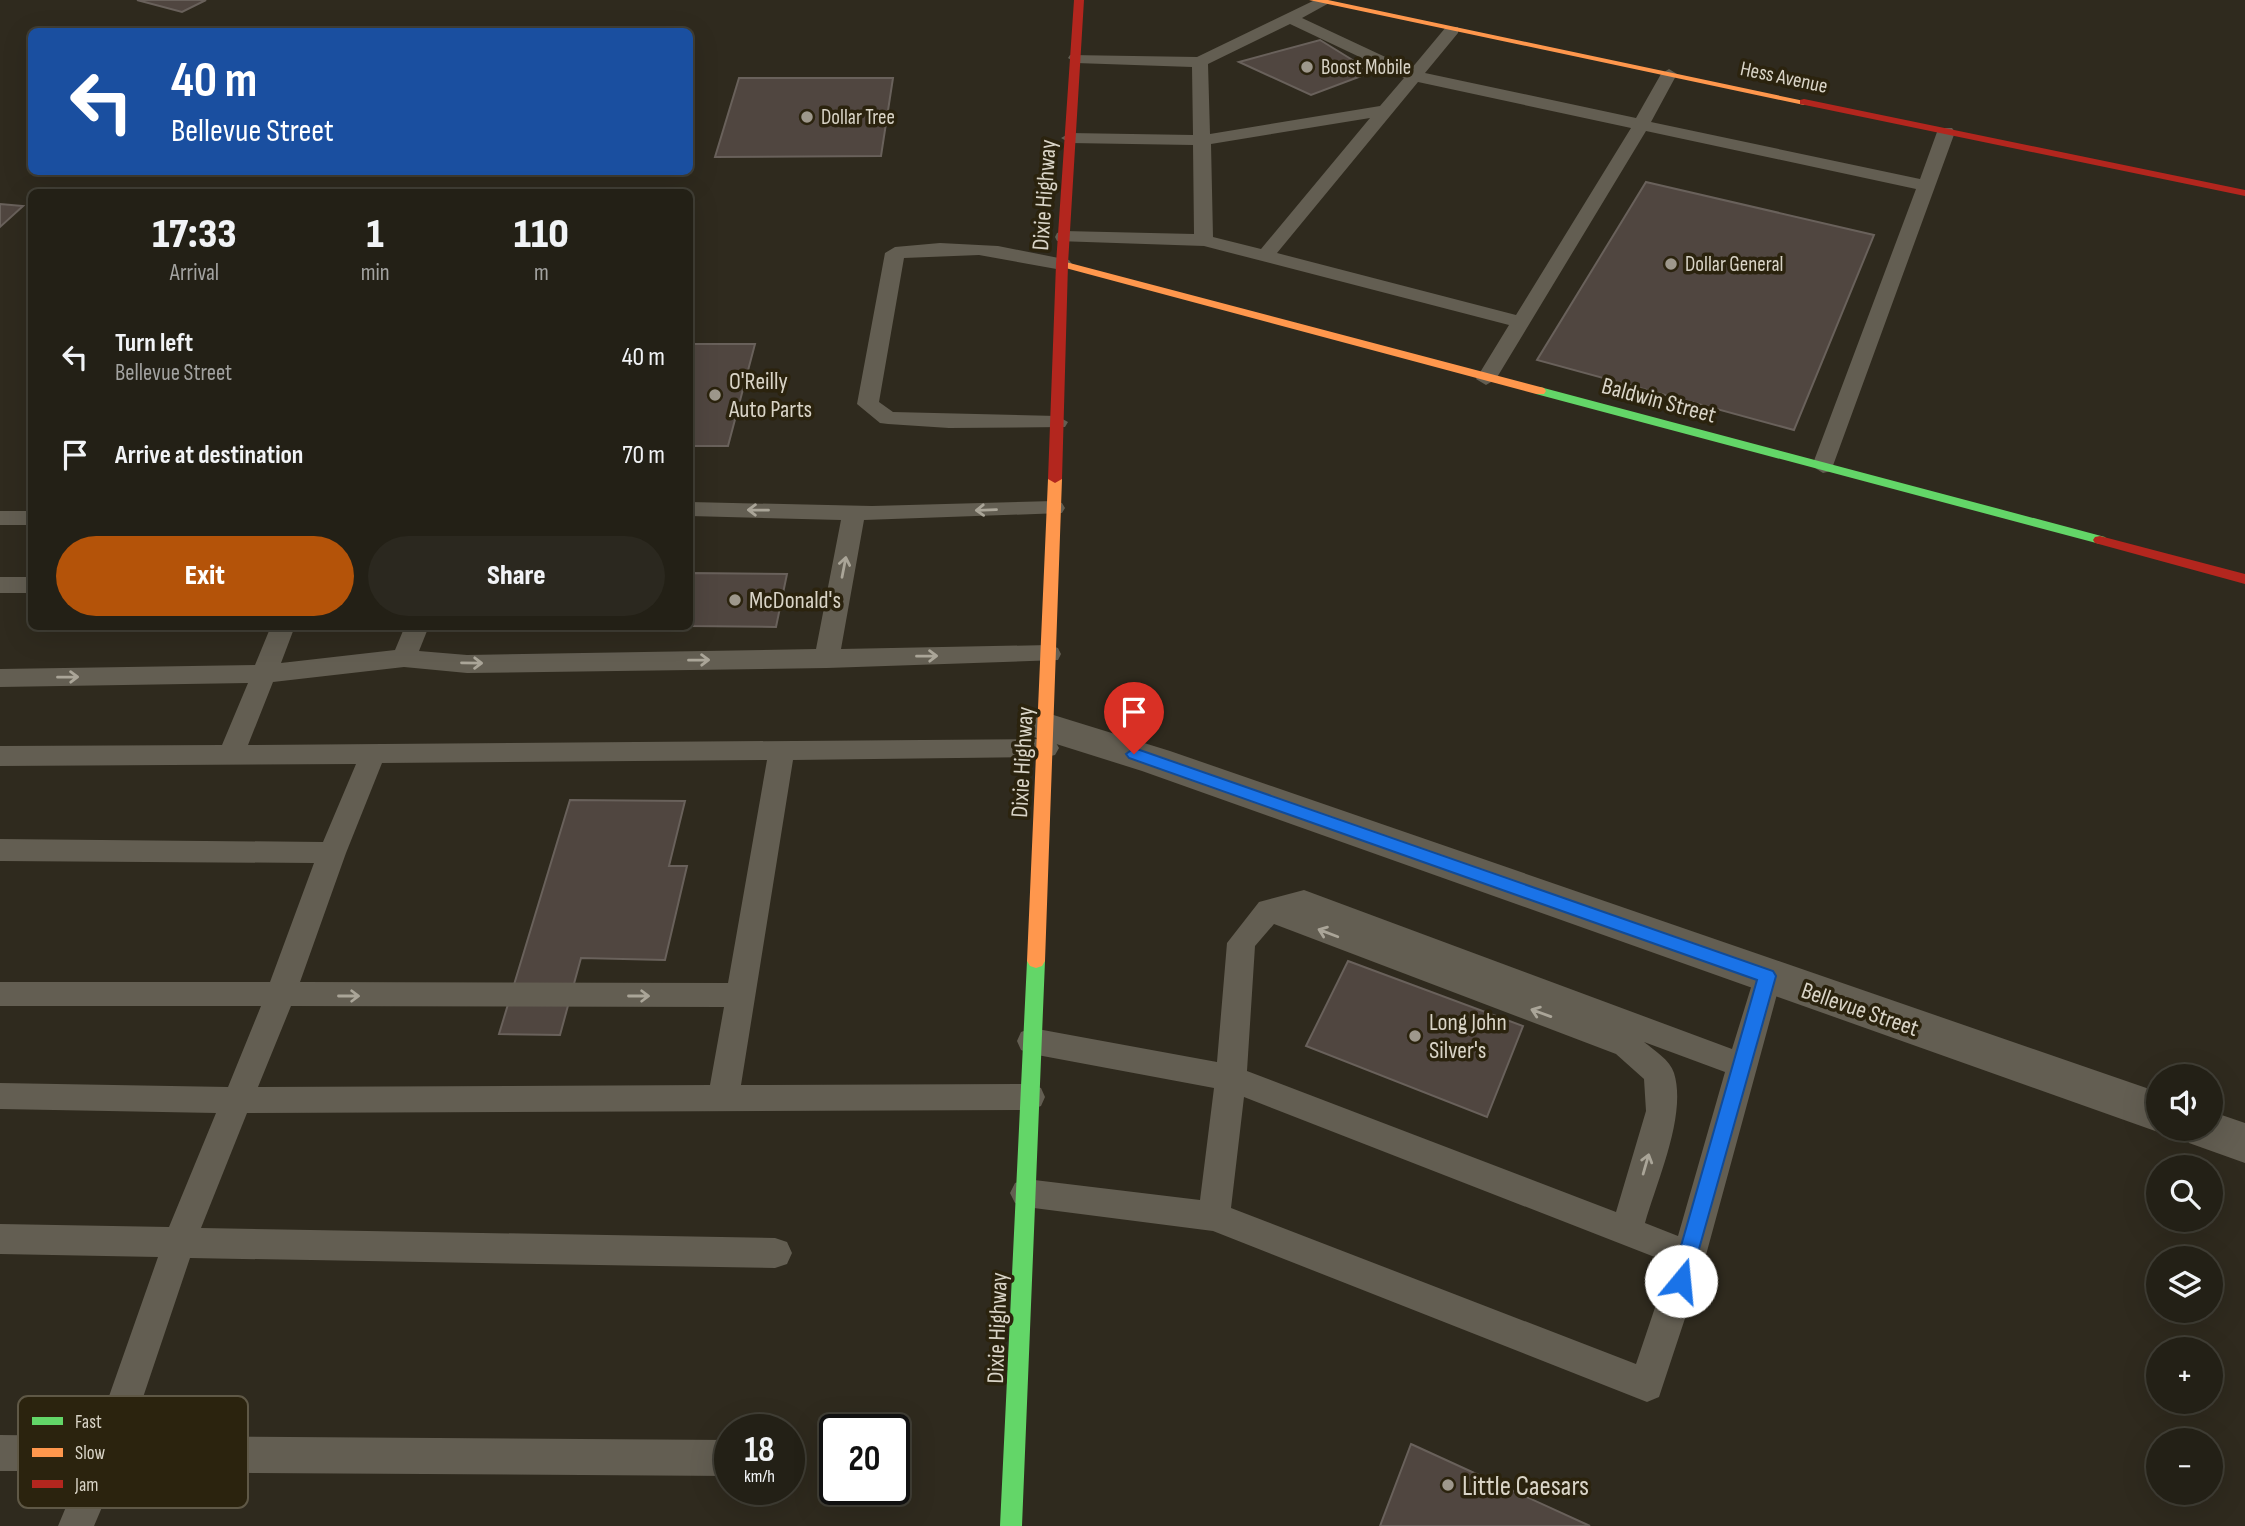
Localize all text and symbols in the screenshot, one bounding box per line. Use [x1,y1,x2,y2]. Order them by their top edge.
text: 40 m [171,52,257,111]
place label: Boost Mobile [1321,55,1411,80]
icon: left [56,56,147,147]
street label: Hess Avenue [1738,56,1830,99]
marker: Boost Mobile [1299,59,1315,75]
place label: Dollar Tree [821,105,895,130]
marker: Dollar Tree [799,109,815,125]
text: Bellevue Street [171,112,334,151]
street label: Dixie Highway [1026,139,1063,252]
text: 17:33 [152,209,237,260]
text: 1 [367,209,384,260]
text: 110 [514,209,569,260]
place label: Dollar General [1685,252,1783,277]
marker: Dollar General [1663,256,1679,272]
text: Arrival [170,259,219,287]
text: min [361,259,390,287]
text: m [534,259,549,287]
text: Turn left [115,328,193,359]
icon: left [56,338,94,376]
text: 40 m [622,342,665,373]
text: Bellevue Street [115,359,232,387]
place label: O'Reilly Auto Parts [728,367,812,424]
street label: Baldwin Street [1599,371,1719,430]
marker: O'Reilly Auto Parts [707,387,723,403]
icon: arrive [56,436,94,474]
text: Arrive at destination [115,440,303,471]
text: 70 m [622,440,665,471]
one-way arrow [974,503,997,516]
one-way arrow [747,504,770,517]
button: Exit [56,536,354,616]
button: Share [368,536,665,616]
one-way arrow [837,556,851,579]
place label: McDonald's [749,586,841,615]
marker: McDonald's [727,592,743,608]
one-way arrow [915,650,938,663]
one-way arrow [687,653,710,667]
one-way arrow [460,656,483,670]
one-way arrow [56,670,79,684]
pin [1104,682,1164,754]
icon: arrive [1115,693,1153,731]
street label: Dixie Highway [1005,706,1040,818]
one-way arrow [1317,926,1339,939]
street label: Bellevue Street [1797,976,1922,1043]
one-way arrow [337,989,360,1003]
one-way arrow [627,989,650,1003]
one-way arrow [1531,1006,1553,1018]
place label: Long John Silver's [1429,1008,1507,1065]
marker: Long John Silver's [1407,1028,1423,1044]
map controls [2146,1064,2223,1505]
button: sound [2146,1064,2223,1141]
one-way arrow [1641,1154,1654,1176]
button: search [2146,1155,2223,1232]
position arrow [1644,1244,1718,1318]
button: layers [2146,1246,2223,1323]
street label: Dixie Highway [981,1272,1014,1384]
button: + [2146,1337,2223,1414]
legend [18,1396,248,1508]
text: Fast [75,1411,102,1434]
speed limit sign: 20 [819,1414,910,1505]
button: − [2146,1428,2223,1505]
text: 18 [744,1429,775,1472]
text: Slow [75,1442,105,1465]
text: km/h [744,1466,775,1487]
place label: Little Caesars [1462,1470,1589,1503]
text: Jam [74,1474,98,1497]
marker: Little Caesars [1440,1477,1456,1493]

